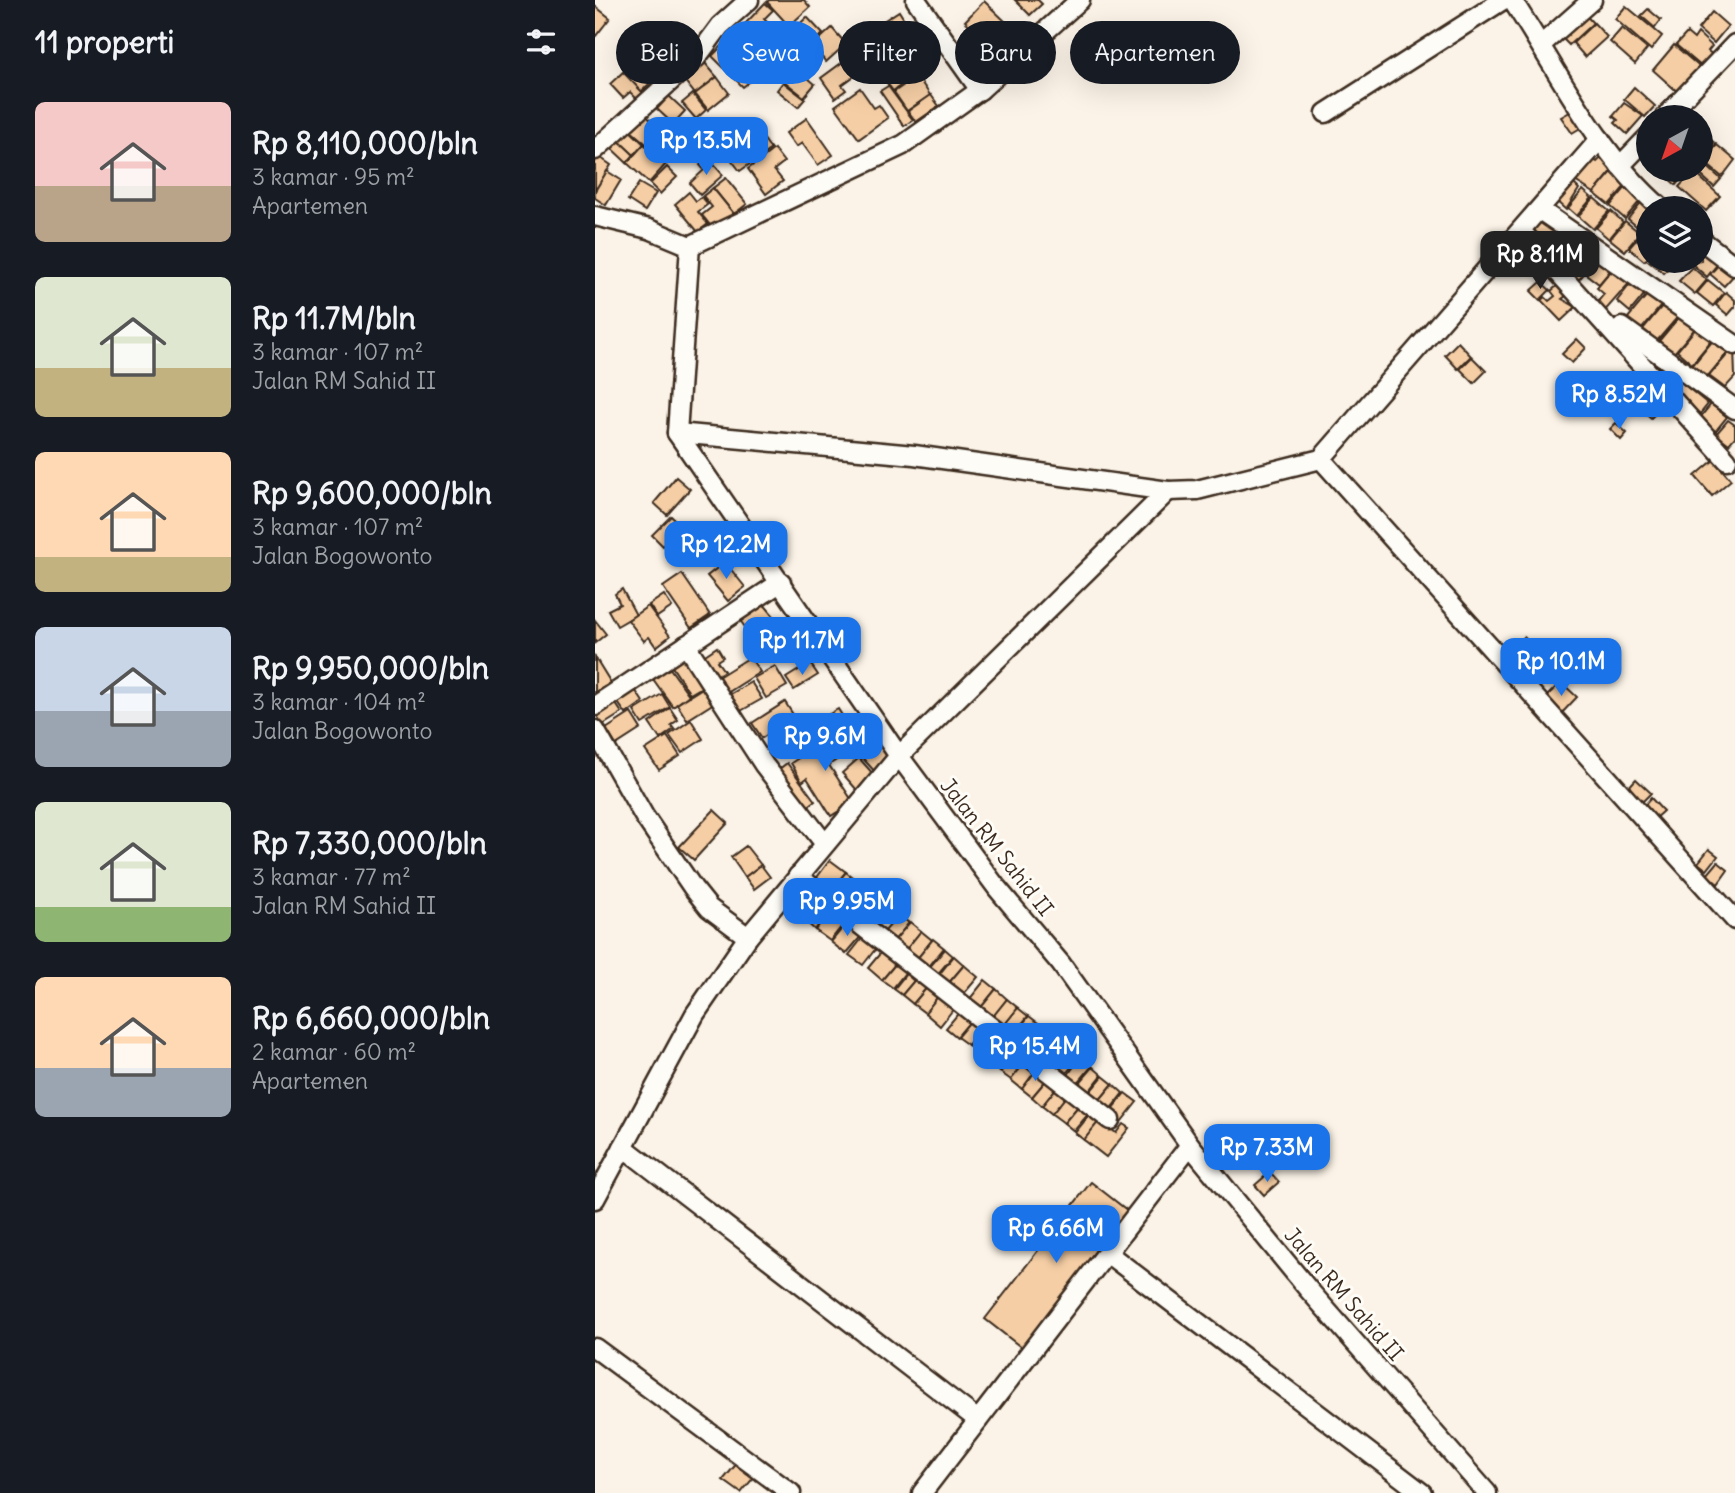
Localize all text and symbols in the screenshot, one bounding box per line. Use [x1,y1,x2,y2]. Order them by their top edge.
chip: Beli [616,21,703,84]
chip: Sewa [717,21,824,84]
chip: Filter [838,21,941,84]
chip: Baru [955,21,1056,84]
chip: Apartemen [1070,21,1240,84]
text: 11 properti [35,23,174,61]
icon: filters [522,23,560,61]
north arrow [1636,105,1713,182]
map controls [1636,105,1713,273]
pin: Rp 13.5M [634,118,778,177]
text: Rp 8,110,000/bln [252,124,478,162]
text: Rp 13.5M [660,125,752,154]
icon: home [91,130,175,214]
text: 3 kamar · 95 m² [252,162,415,191]
text: Apartemen [252,191,368,220]
button: layers [1636,196,1713,273]
pin: Rp 8.11M [1468,232,1612,291]
text: Rp 8.11M [1496,239,1584,268]
text: Rp 11.7M/bln [252,299,416,337]
icon: home [91,305,175,389]
text: 3 kamar · 107 m² [252,337,423,366]
text: Jalan RM Sahid II [252,366,436,395]
pin: Rp 8.52M [1547,372,1691,431]
text: Rp 8.52M [1571,379,1667,408]
text: Rp 9,600,000/bln [252,474,492,512]
icon: home [91,480,175,564]
text: 3 kamar · 107 m² [252,512,423,541]
pin: Rp 12.2M [654,522,798,581]
text: Rp 12.2M [681,529,772,558]
text: Jalan Bogowonto [252,541,432,570]
pin: Rp 11.7M [730,618,874,677]
text: Rp 11.7M [759,625,845,654]
pin: Rp 10.1M [1489,638,1633,698]
text: Rp 10.1M [1516,646,1606,675]
text: Rp 9,950,000/bln [252,649,489,687]
icon: home [91,655,175,739]
text: 3 kamar · 104 m² [252,687,426,716]
pin: Rp 9.6M [760,714,890,773]
text: Jalan Bogowonto [252,716,432,745]
text: Rp 9.6M [784,721,866,750]
street label: Jalan RM Sahid II [935,772,1059,922]
text: Rp 7,330,000/bln [252,824,487,862]
icon: home [91,830,175,914]
text: 3 kamar · 77 m² [252,862,411,891]
pin: Rp 9.95M [775,878,919,938]
text: Rp 9.95M [799,886,895,915]
text: Jalan RM Sahid II [252,891,436,920]
text: Rp 6,660,000/bln [252,999,490,1037]
icon: home [91,1005,175,1089]
pin: Rp 15.4M [963,1024,1107,1083]
text: Rp 15.4M [989,1031,1081,1060]
text: 2 kamar · 60 m² [252,1037,416,1066]
text: Apartemen [252,1066,368,1095]
pin: Rp 7.33M [1195,1124,1339,1184]
text: Rp 7.33M [1220,1132,1314,1161]
pin: Rp 6.66M [984,1206,1128,1265]
text: Rp 6.66M [1008,1213,1104,1242]
street label: Jalan RM Sahid II [1279,1222,1409,1366]

